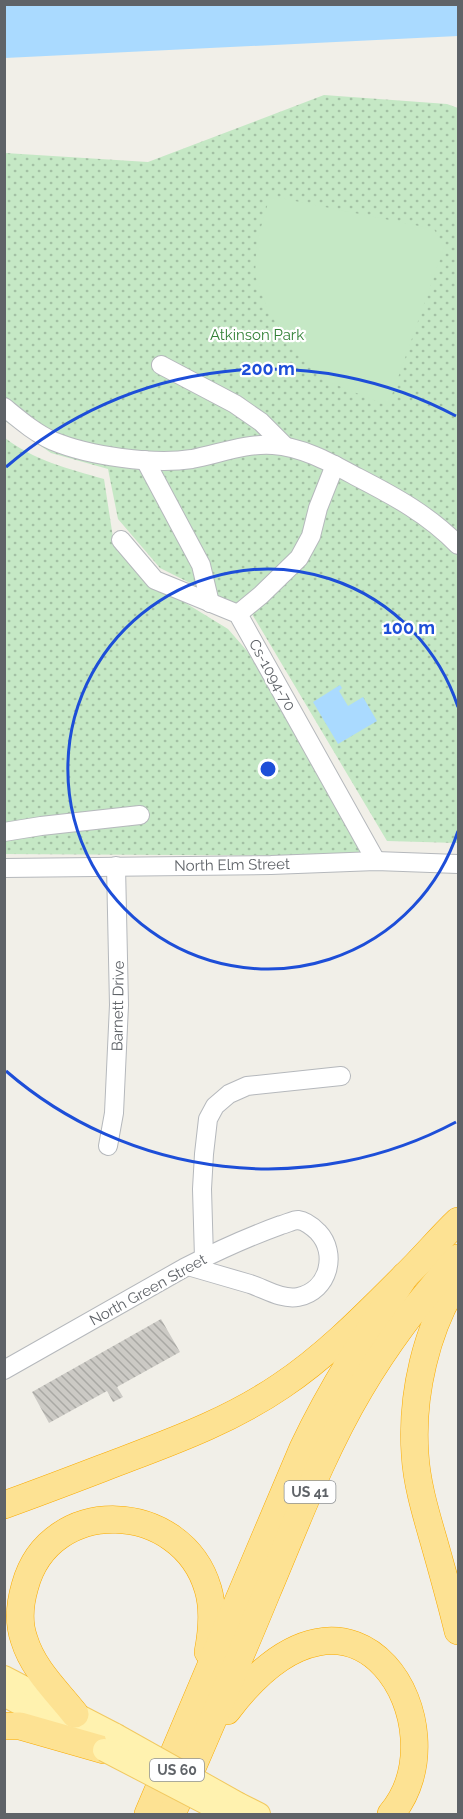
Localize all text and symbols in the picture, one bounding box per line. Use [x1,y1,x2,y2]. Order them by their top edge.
park label: Atkinson Park [210,326,304,344]
text: 200 m [241,358,295,379]
text: 100 m [383,617,435,638]
street label: Cs-1094-70 [245,636,299,714]
centre of rings [258,759,278,779]
street label: North Elm Street [174,855,290,875]
street label: Barnett Drive [108,960,128,1051]
street label: North Green Street [86,1250,210,1330]
road number: US 41 [284,1481,336,1503]
road number: US 60 [150,1759,204,1781]

